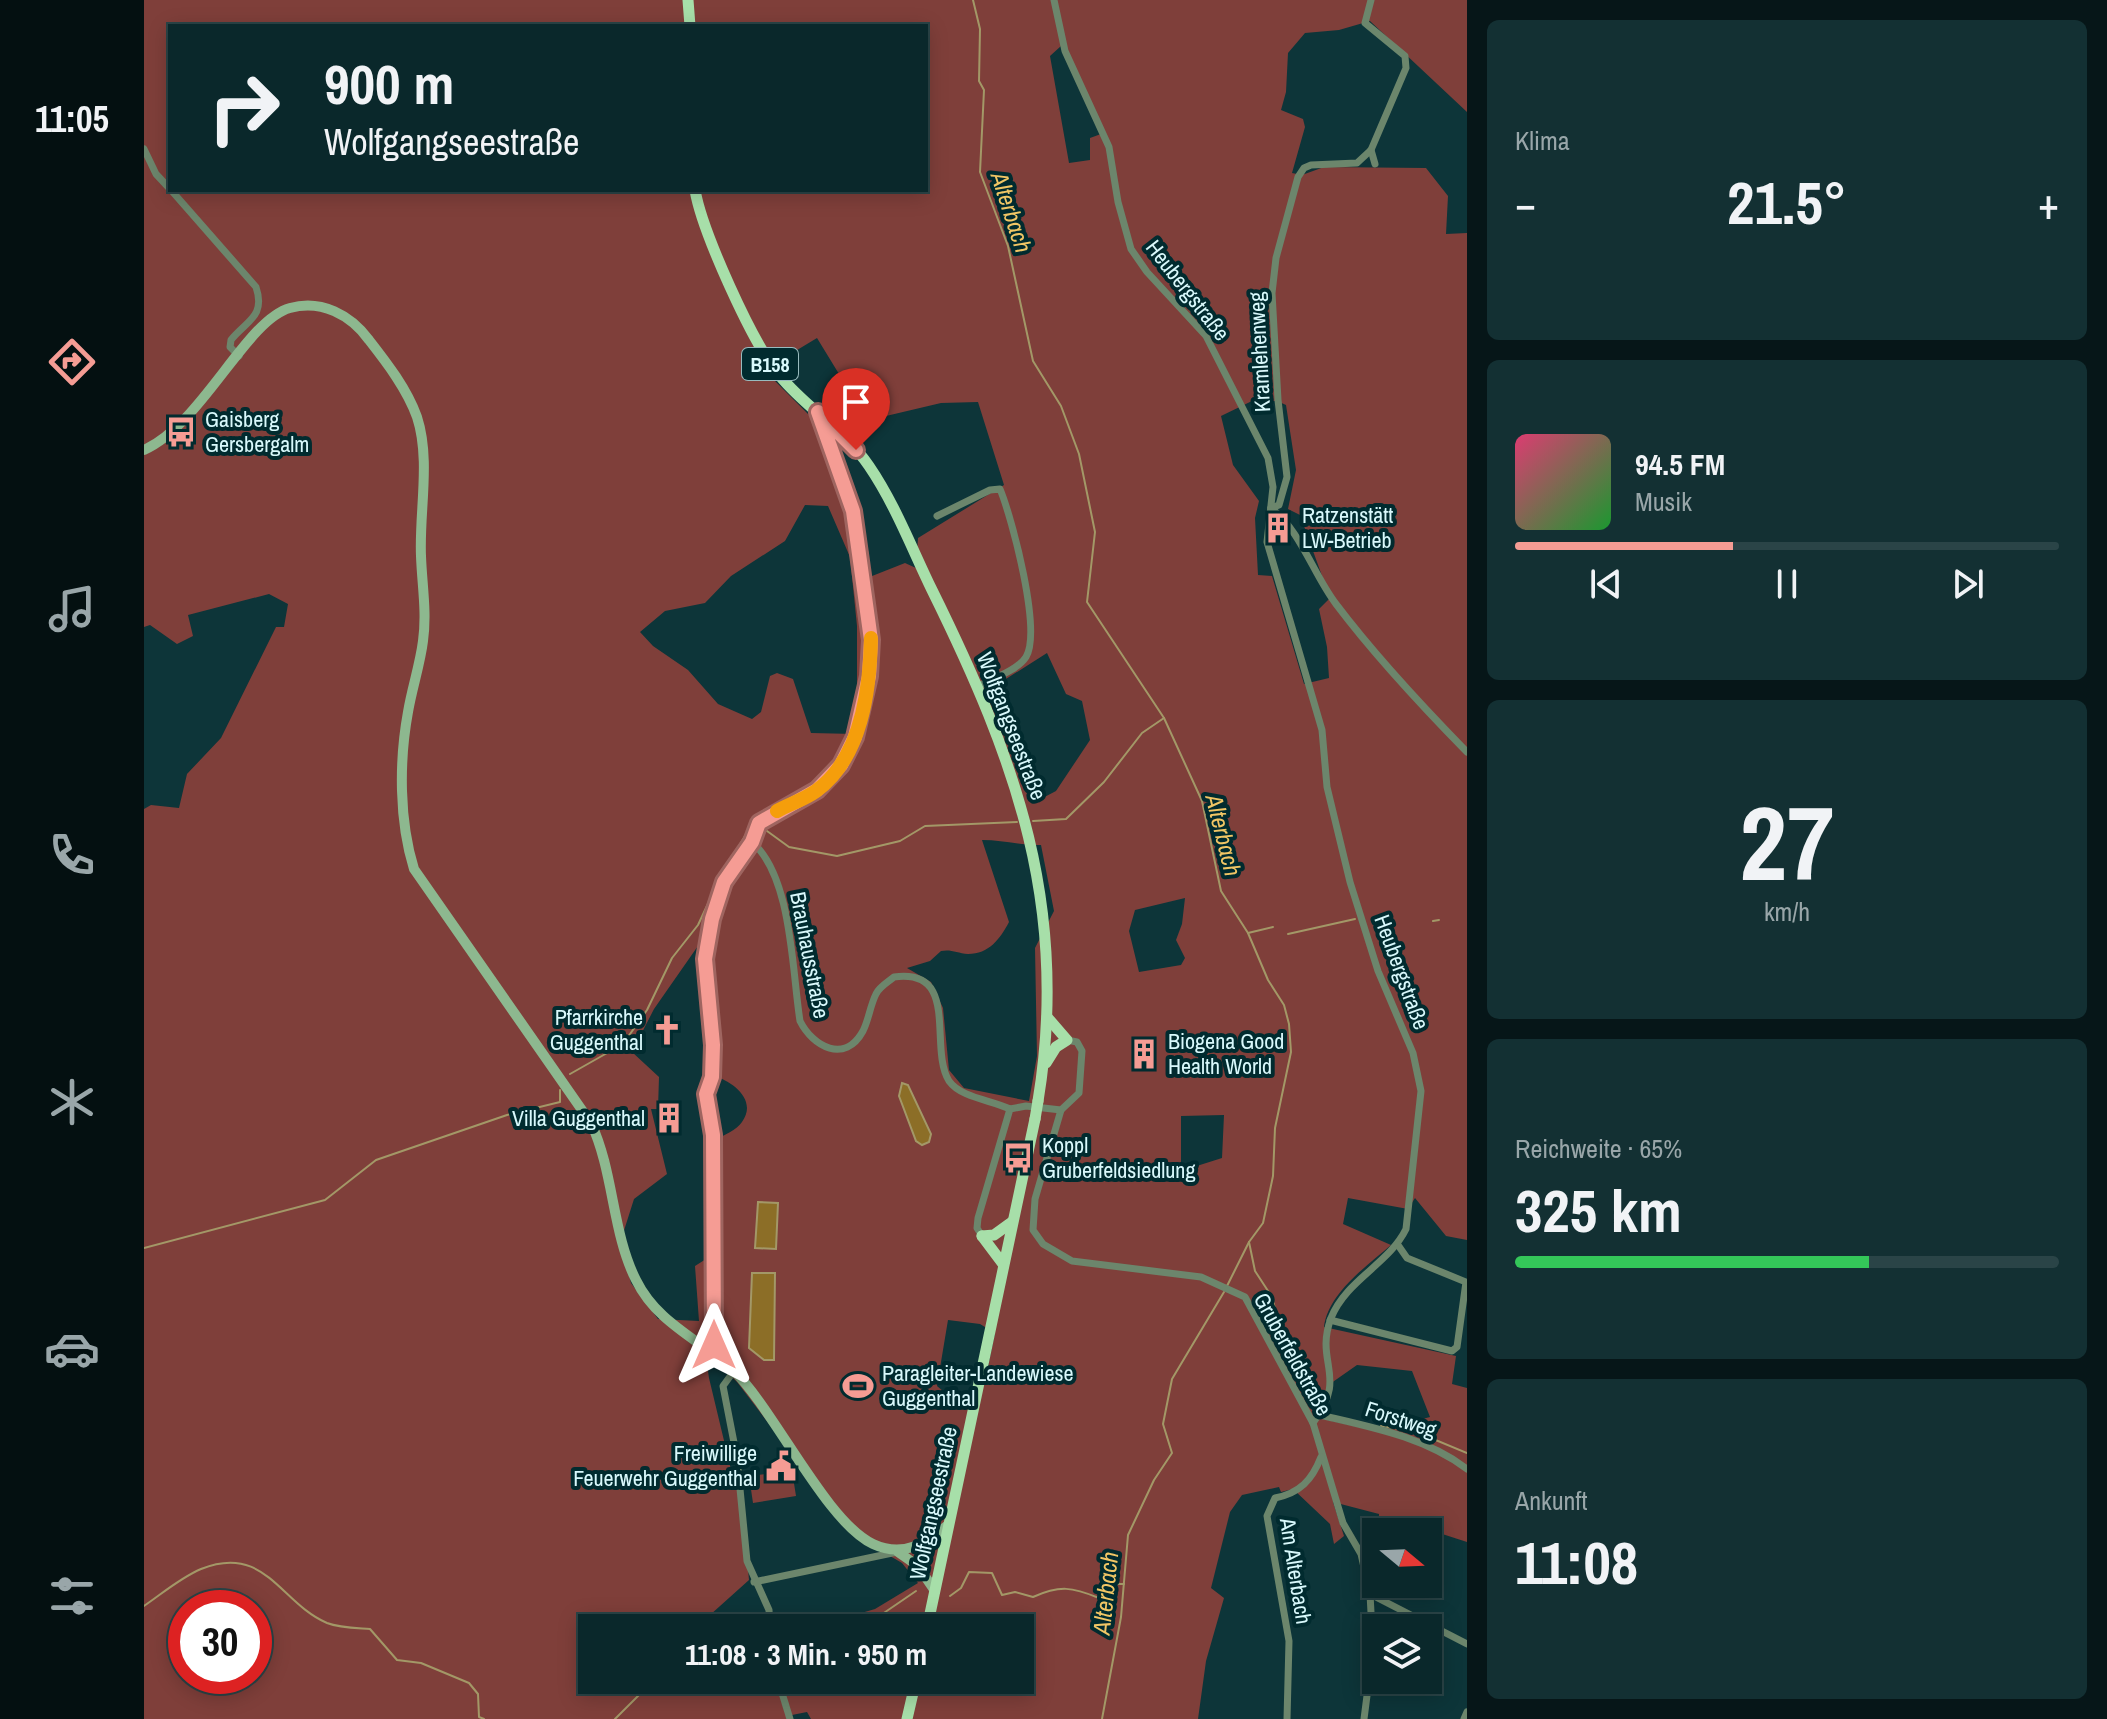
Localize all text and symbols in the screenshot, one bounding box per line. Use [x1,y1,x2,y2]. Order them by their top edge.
text: 900 m [324,46,454,121]
icon: right [192,56,296,160]
text: 11:05 [35,95,109,143]
text: Wolfgangseestraße [324,118,579,166]
text: Klima [1515,123,1570,158]
text: 21.5° [1727,162,1847,243]
water label: Alterbach [984,167,1040,256]
text: − [1515,173,1536,233]
text: + [2038,173,2059,233]
street label: Heubergstraße [1139,233,1237,347]
street label: Kramlehenweg [1241,291,1277,413]
icon: directions [44,334,100,390]
road number: B158 [742,348,798,380]
pin [822,368,890,450]
icon: arrive [834,380,878,424]
place label: Gaisberg Gersbergalm [205,404,309,459]
bus stop icon: Gaisberg Gersbergalm [164,415,198,449]
text: 94.5 FM [1635,444,1725,484]
text: Musik [1635,484,1692,519]
place label: Ratzenstätt LW-Betrieb [1302,500,1393,555]
building icon: Ratzenstätt LW-Betrieb [1261,511,1295,545]
icon: previous [1584,562,1628,606]
icon: pause [1765,562,1809,606]
icon: next [1946,562,1990,606]
icon: music [44,581,100,637]
street label: Wolfgangseestraße [970,648,1054,804]
text: 27 [1740,772,1834,912]
water label: Alterbach [1198,790,1250,879]
icon: phone [44,827,100,883]
street label: Brauhausstraße [783,889,837,1021]
text: km/h [1764,894,1810,929]
street label: Heubergstraße [1367,910,1437,1034]
place label: Pfarrkirche Guggenthal [550,1002,643,1057]
church icon: Pfarrkirche Guggenthal [650,1013,684,1047]
place label: Biogena Good Health World [1168,1026,1284,1081]
building icon: Biogena Good Health World [1127,1037,1161,1071]
icon: climate [44,1074,100,1130]
building icon: Villa Guggenthal [652,1101,686,1135]
place label: Villa Guggenthal [512,1103,645,1133]
place label: Koppl Gruberfeldsiedlung [1042,1130,1195,1185]
text: Reichweite · 65% [1515,1131,1682,1166]
bus stop icon: Koppl Gruberfeldsiedlung [1001,1141,1035,1175]
text: 325 km [1515,1170,1682,1251]
street label: Gruberfeldstraße [1247,1287,1339,1421]
position arrow [672,1303,756,1387]
icon: car [44,1321,100,1377]
place label: Paragleiter-Landewiese Guggenthal [882,1358,1074,1413]
sports icon: Paragleiter-Landewiese Guggenthal [841,1369,875,1403]
street label: Forstweg [1362,1393,1440,1445]
street label: Wolfgangseestraße [902,1424,964,1582]
place label: Freiwillige Feuerwehr Guggenthal [573,1438,757,1493]
public building icon: Freiwillige Feuerwehr Guggenthal [764,1449,798,1483]
text: Ankunft [1515,1483,1587,1518]
street label: Am Alterbach [1273,1515,1319,1626]
north arrow [1362,1518,1442,1598]
map controls [1362,1518,1442,1694]
text: 11:08 [1515,1522,1638,1603]
water label: Alterbach [1085,1550,1125,1637]
icon: filters [44,1568,100,1624]
speed limit sign: 30 [168,1590,272,1694]
button: layers [1362,1614,1442,1694]
text: 11:08 · 3 Min. · 950 m [685,1634,927,1674]

